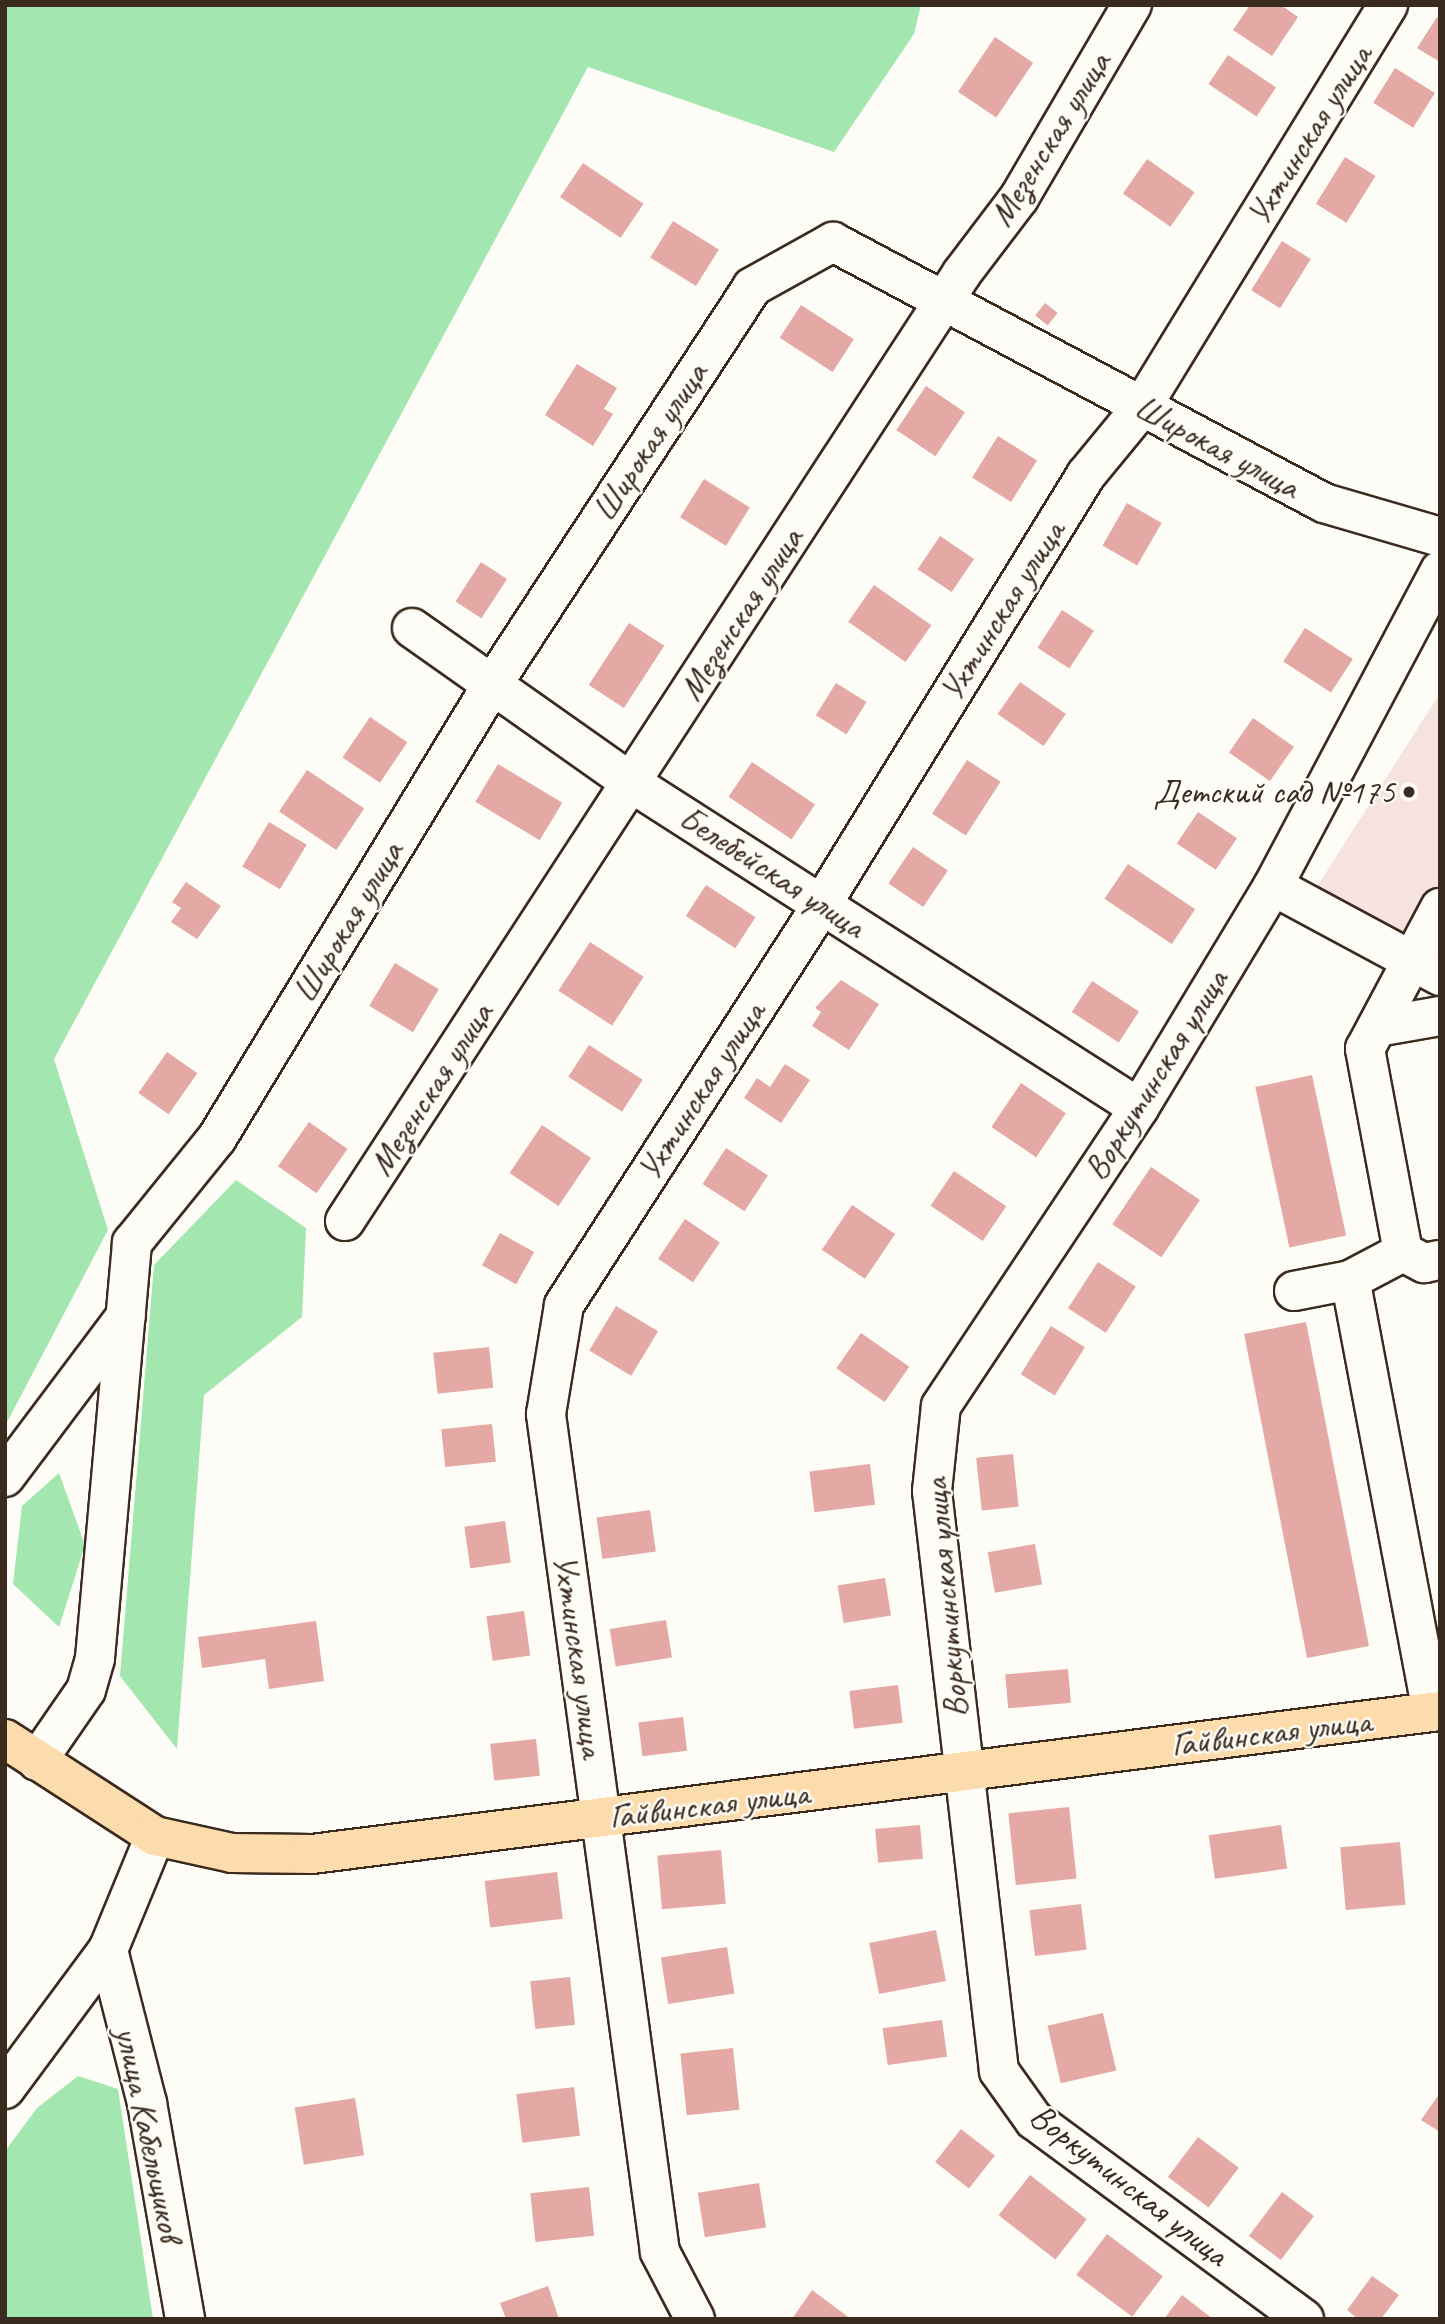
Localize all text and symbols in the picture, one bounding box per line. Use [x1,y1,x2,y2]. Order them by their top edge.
street label: Ухтинская улица [1237,37,1381,233]
street label: Мезенская улица [979,43,1121,235]
street label: Широкая улица [583,354,717,530]
street label: Широкая улица [1127,386,1307,508]
street label: Ухтинская улица [930,513,1074,709]
street label: Мезенская улица [669,519,813,709]
place label: Детский сад №175 [1153,771,1395,813]
marker: Детский сад №175 [1401,784,1417,800]
street label: Белебейская улица [670,796,874,948]
street label: Широкая улица [283,833,413,1011]
street label: Воркутинская улица [1074,961,1238,1189]
street label: Мезенская улица [359,994,503,1184]
street label: Ухтинская улица [628,994,774,1188]
street label: Воркутинская улица [915,1475,977,1721]
street label: Ухтинская улица [544,1552,614,1760]
street label: Гайвинская улица [1168,1700,1374,1766]
street label: Гайвинская улица [606,1772,812,1838]
street label: улица Кабельщиков [106,2024,192,2244]
street label: Воркутинская улица [1021,2094,1237,2276]

